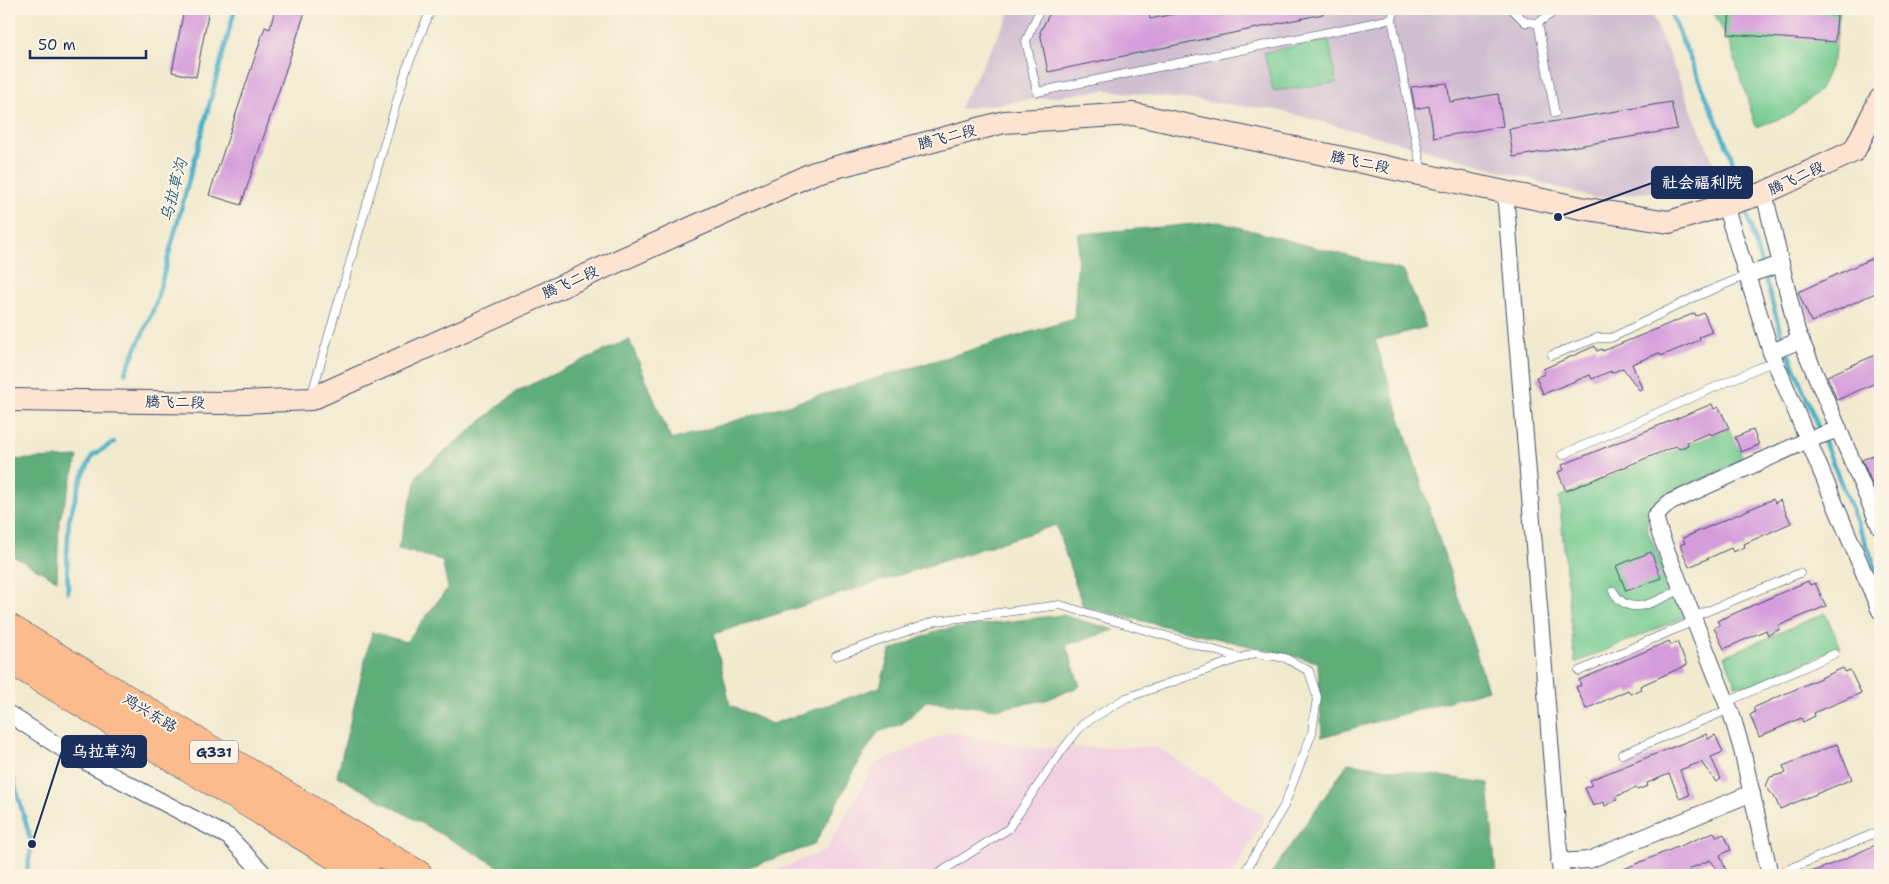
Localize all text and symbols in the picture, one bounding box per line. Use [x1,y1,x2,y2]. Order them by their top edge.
scale bar [30,28,146,60]
text: 50 m [38,35,76,55]
street label: 腾飞二段 [915,120,979,154]
street label: 腾飞二段 [1329,146,1391,178]
water label: 乌拉草沟 [155,155,192,224]
street label: 腾飞二段 [1765,156,1827,200]
callout: 社会福利院 [1652,167,1752,198]
text: 社会福利院 [1662,172,1742,193]
street label: 腾飞二段 [539,261,601,303]
street label: 腾飞二段 [145,391,205,413]
street label: 鸡兴东路 [119,689,181,737]
callout: 乌拉草沟 [62,736,146,767]
road number: G331 [190,740,238,764]
text: 乌拉草沟 [72,741,136,762]

